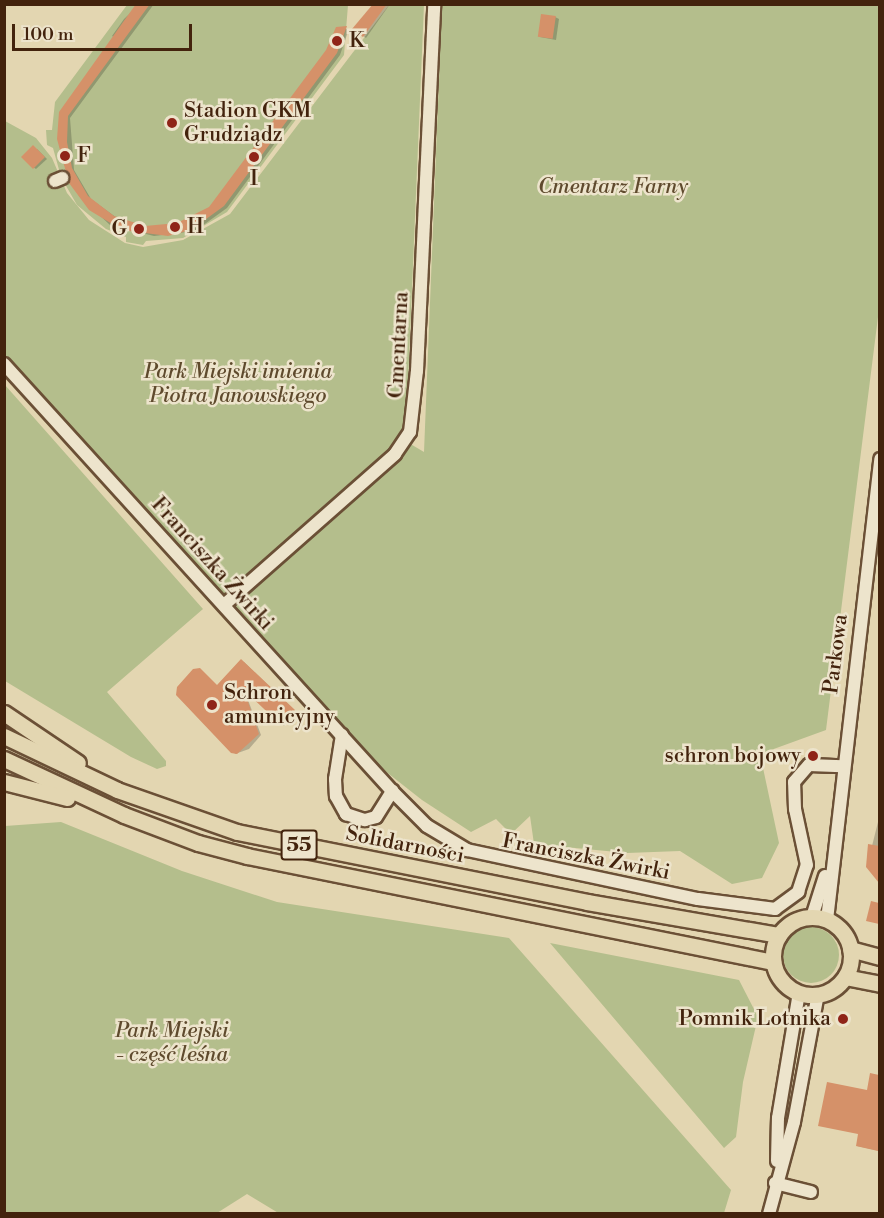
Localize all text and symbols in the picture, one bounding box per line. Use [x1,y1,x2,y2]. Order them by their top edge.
scale bar [15,12,195,50]
text: 100 m [23,23,74,46]
place label: K [349,28,364,54]
marker: K [330,34,344,48]
place label: Stadion GKM Grudziądz [184,98,311,148]
marker: Stadion GKM Grudziądz [165,116,179,130]
place label: F [77,143,91,169]
marker: F [58,149,72,163]
marker: I [247,150,261,164]
place label: I [250,166,258,192]
park label: Cmentarz Farny [538,174,688,200]
place label: H [187,214,204,240]
place label: G [112,216,127,242]
marker: H [168,220,182,234]
marker: G [132,222,146,236]
street label: Cmentarna [384,291,414,399]
park label: Park Miejski imienia Piotra Janowskiego [144,359,332,409]
street label: Franciszka Żwirki [146,492,278,636]
street label: Parkowa [819,613,853,695]
place label: Schron amunicyjny [224,680,335,730]
marker: Schron amunicyjny [205,698,219,712]
place label: schron bojowy [665,743,801,769]
marker: schron bojowy [806,749,820,763]
street label: Solidarności [344,821,466,869]
road number: 55 [280,828,318,862]
street label: Franciszka Żwirki [500,828,672,886]
place label: Pomnik Lotnika [678,1006,831,1032]
marker: Pomnik Lotnika [836,1012,850,1026]
park label: Park Miejski - część leśna [115,1018,229,1068]

